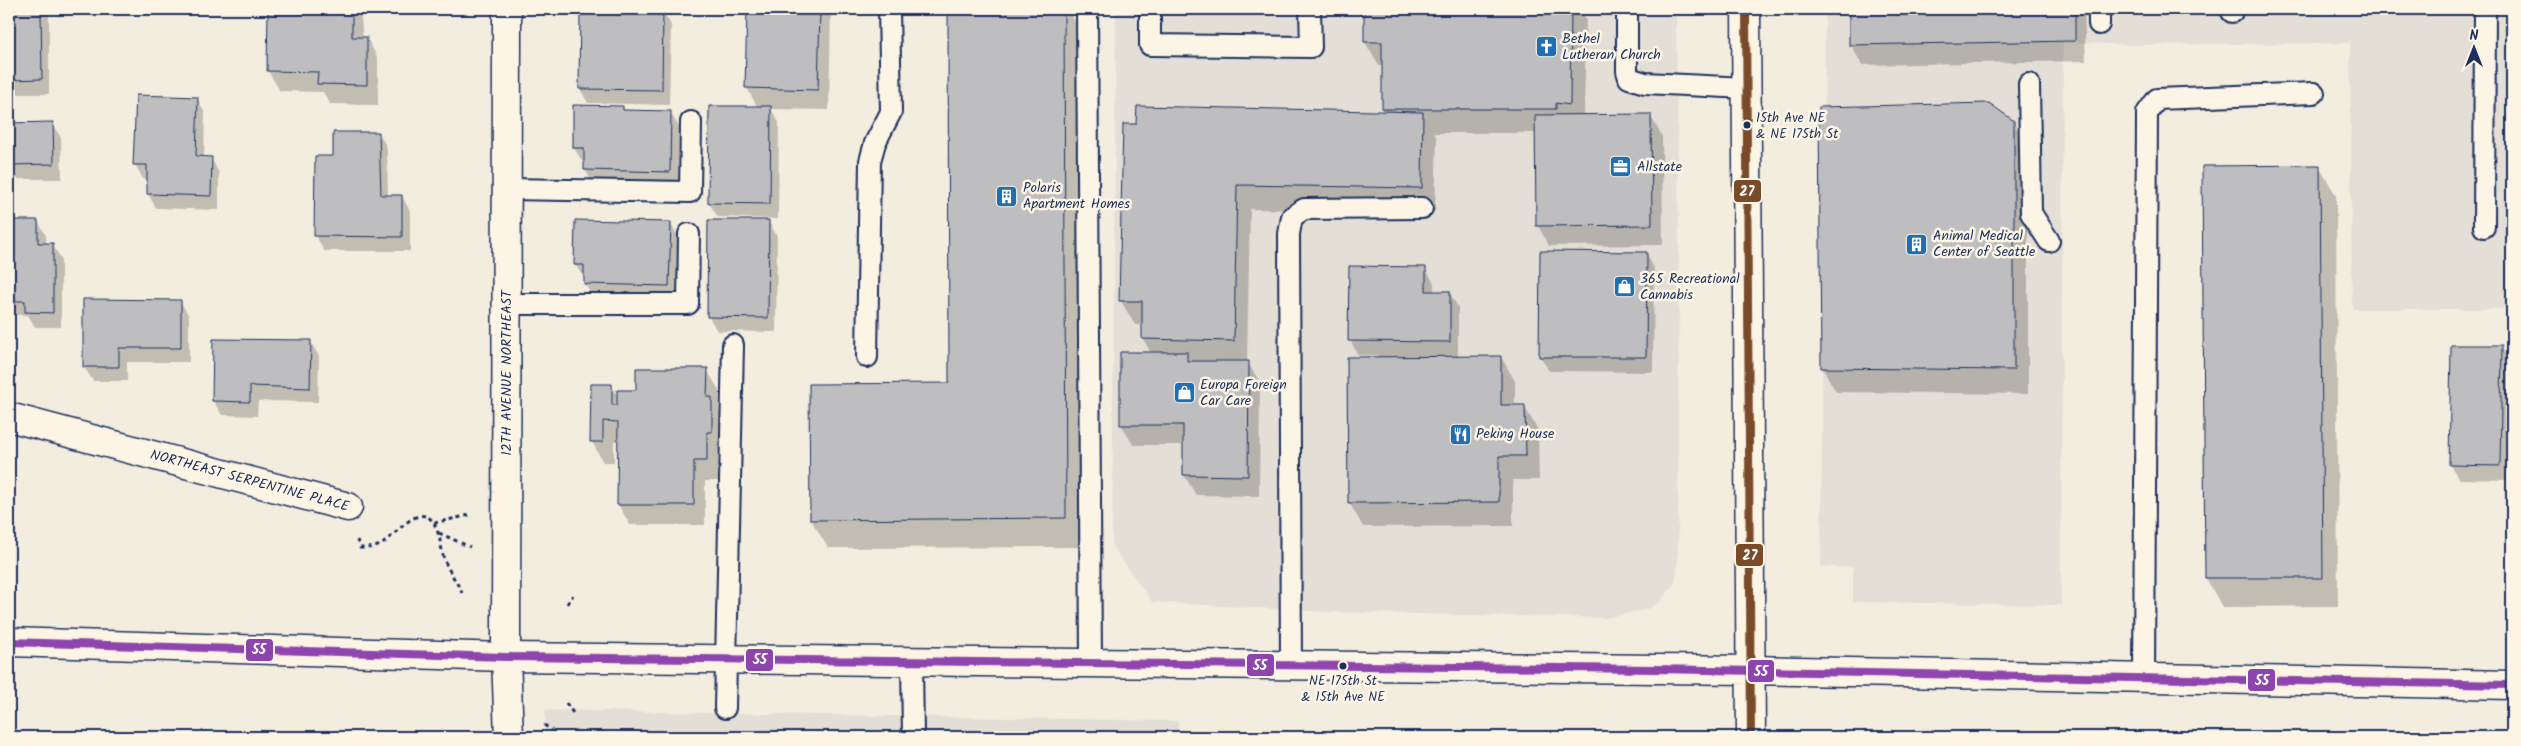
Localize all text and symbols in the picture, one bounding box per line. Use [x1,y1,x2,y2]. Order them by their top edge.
north arrow [2448,22,2498,72]
text: N [2470,25,2479,47]
place label: Bethel Lutheran Church [1562,28,1661,66]
church icon: Bethel Lutheran Church [1534,35,1558,59]
place label: 15th Ave NE & NE 175th St [1756,108,1839,145]
marker: 15th Ave NE & NE 175th St [1742,120,1752,130]
office icon: Allstate [1609,155,1633,179]
place label: Allstate [1637,156,1683,178]
place label: Polaris Apartment Homes [1023,177,1130,215]
line badge: 27 [1733,179,1762,203]
text: 27 [1740,181,1755,203]
building icon: Polaris Apartment Homes [995,184,1019,208]
place label: Animal Medical Center of Seattle [1933,225,2036,263]
building icon: Animal Medical Center of Seattle [1905,232,1929,256]
place label: 365 Recreational Cannabis [1640,268,1740,306]
shop icon: 365 Recreational Cannabis [1612,275,1636,299]
street label: 12TH AVENUE NORTHEAST [496,289,518,456]
place label: Europa Foreign Car Care [1200,374,1287,412]
shop icon: Europa Foreign Car Care [1172,381,1196,405]
restaurant icon: Peking House [1448,422,1472,446]
place label: Peking House [1476,423,1555,445]
street label: NORTHEAST SERPENTINE PLACE [148,444,352,518]
line badge: 27 [1735,543,1764,567]
text: 27 [1743,545,1758,567]
line badge: 55 [245,638,274,662]
text: 55 [251,639,268,661]
line badge: 55 [745,648,774,672]
text: 55 [752,649,769,671]
line badge: 55 [1246,653,1275,677]
text: 55 [1252,655,1269,677]
line badge: 55 [1747,659,1775,683]
marker: NE 175th St & 15th Ave NE [1338,661,1348,671]
text: 55 [1753,661,1770,683]
line badge: 55 [2247,668,2276,692]
text: 55 [2254,670,2271,692]
place label: NE 175th St & 15th Ave NE [1301,671,1385,708]

